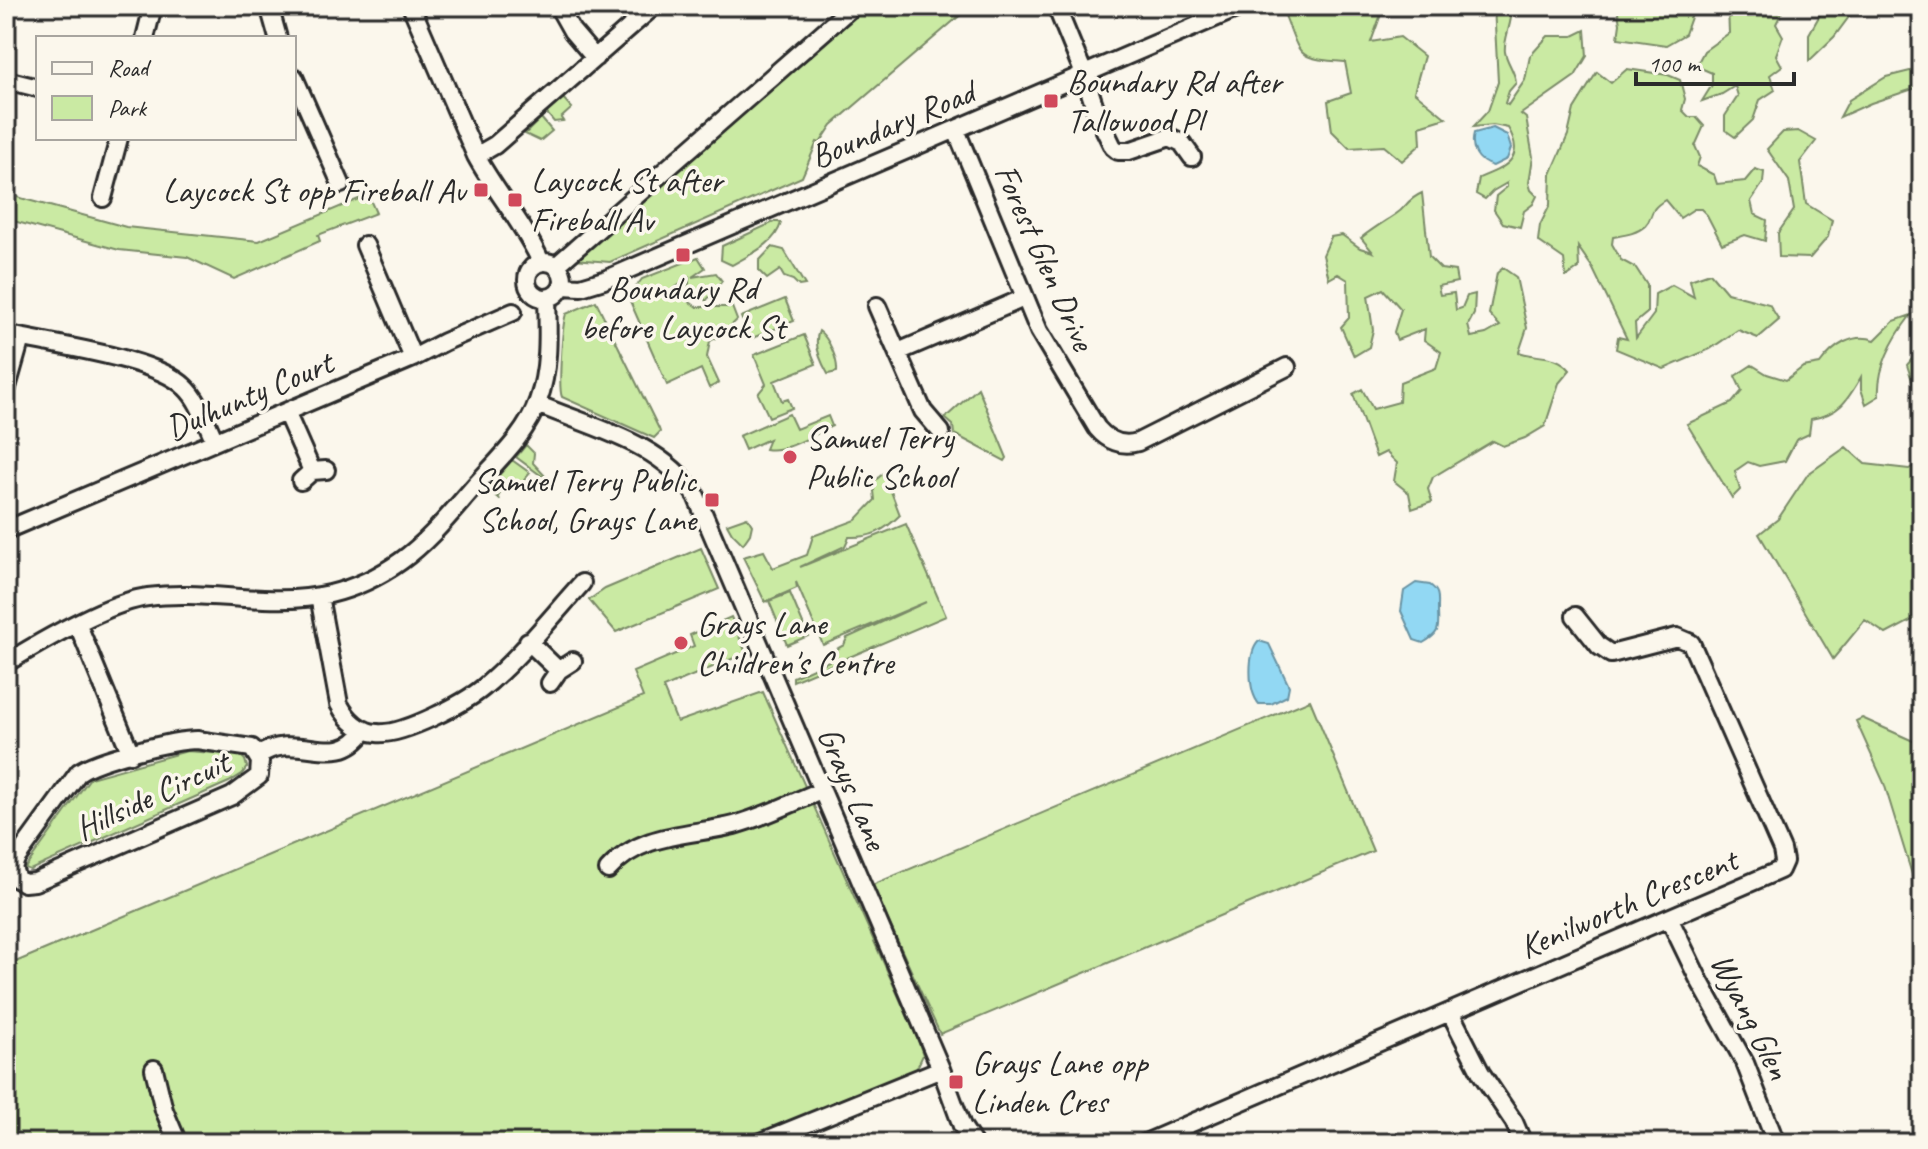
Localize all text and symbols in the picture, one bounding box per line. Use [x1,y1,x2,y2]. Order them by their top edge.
legend [36,36,296,140]
scale bar [1636,36,1794,86]
text: 100 m [1648,49,1702,79]
text: Road [108,53,152,83]
place label: Boundary Rd after Tallowood Pl [1067,60,1284,142]
street label: Boundary Road [804,68,986,178]
marker: Boundary Rd after Tallowood Pl [1042,92,1060,110]
text: Park [108,93,148,123]
street label: Forest Glen Drive [985,157,1106,359]
place label: Laycock St after Fireball Av [531,159,725,241]
place label: Laycock St opp Fireball Av [163,169,468,212]
marker: Laycock St opp Fireball Av [472,181,490,199]
marker: Laycock St after Fireball Av [506,191,524,209]
marker: Boundary Rd before Laycock St [674,246,692,264]
place label: Boundary Rd before Laycock St [581,267,789,349]
street label: Dulhunty Court [159,339,342,449]
place label: Samuel Terry Public School [806,416,960,498]
marker: Samuel Terry Public School [781,448,799,466]
place label: Samuel Terry Public School, Grays Lane [474,459,698,541]
marker: Samuel Terry Public School, Grays Lane [703,491,721,509]
place label: Grays Lane Children's Centre [697,602,896,684]
marker: Grays Lane Children's Centre [672,634,690,652]
street label: Grays Lane [808,720,899,858]
street label: Hillside Circuit [68,739,239,849]
street label: Kenilworth Crescent [1513,836,1747,968]
street label: Wyang Glen [1701,946,1801,1087]
place label: Grays Lane opp Linden Cres [972,1041,1149,1123]
marker: Grays Lane opp Linden Cres [947,1073,965,1091]

